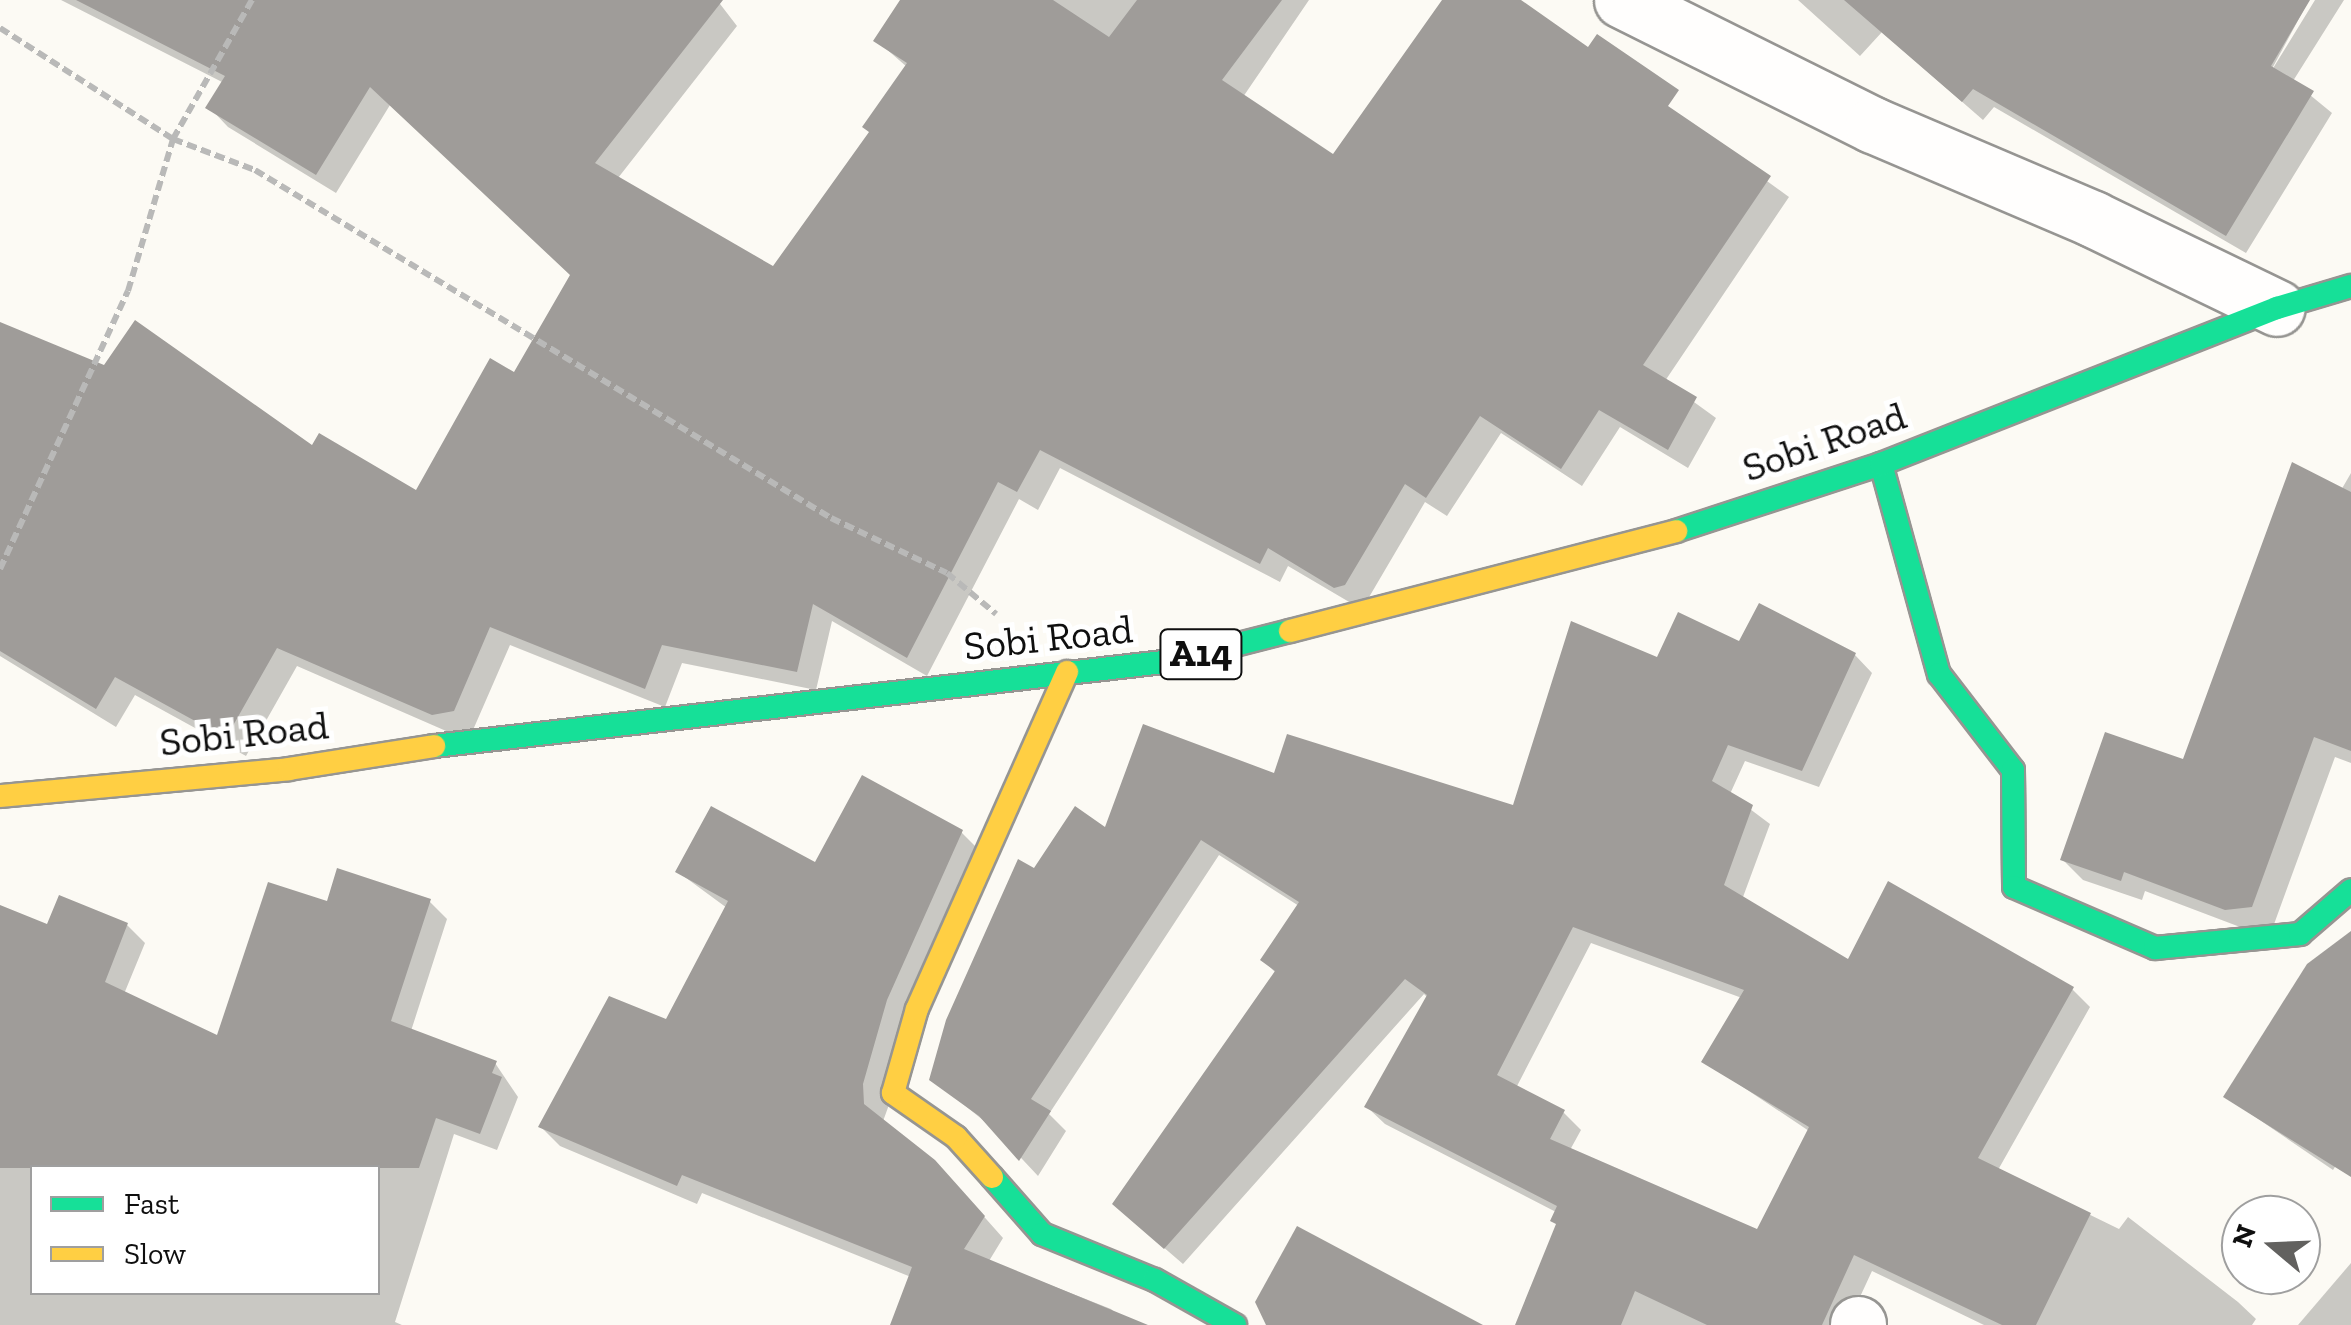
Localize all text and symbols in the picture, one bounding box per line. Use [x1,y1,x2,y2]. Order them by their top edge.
street label: Sobi Road [1736,391,1912,491]
street label: Sobi Road [961,604,1135,670]
road number: A14 [1158,621,1244,687]
street label: Sobi Road [157,700,331,766]
legend [30,1165,380,1295]
text: Fast [124,1186,179,1222]
north arrow [2221,1195,2321,1295]
text: N [2225,1220,2263,1251]
text: Slow [124,1236,186,1272]

